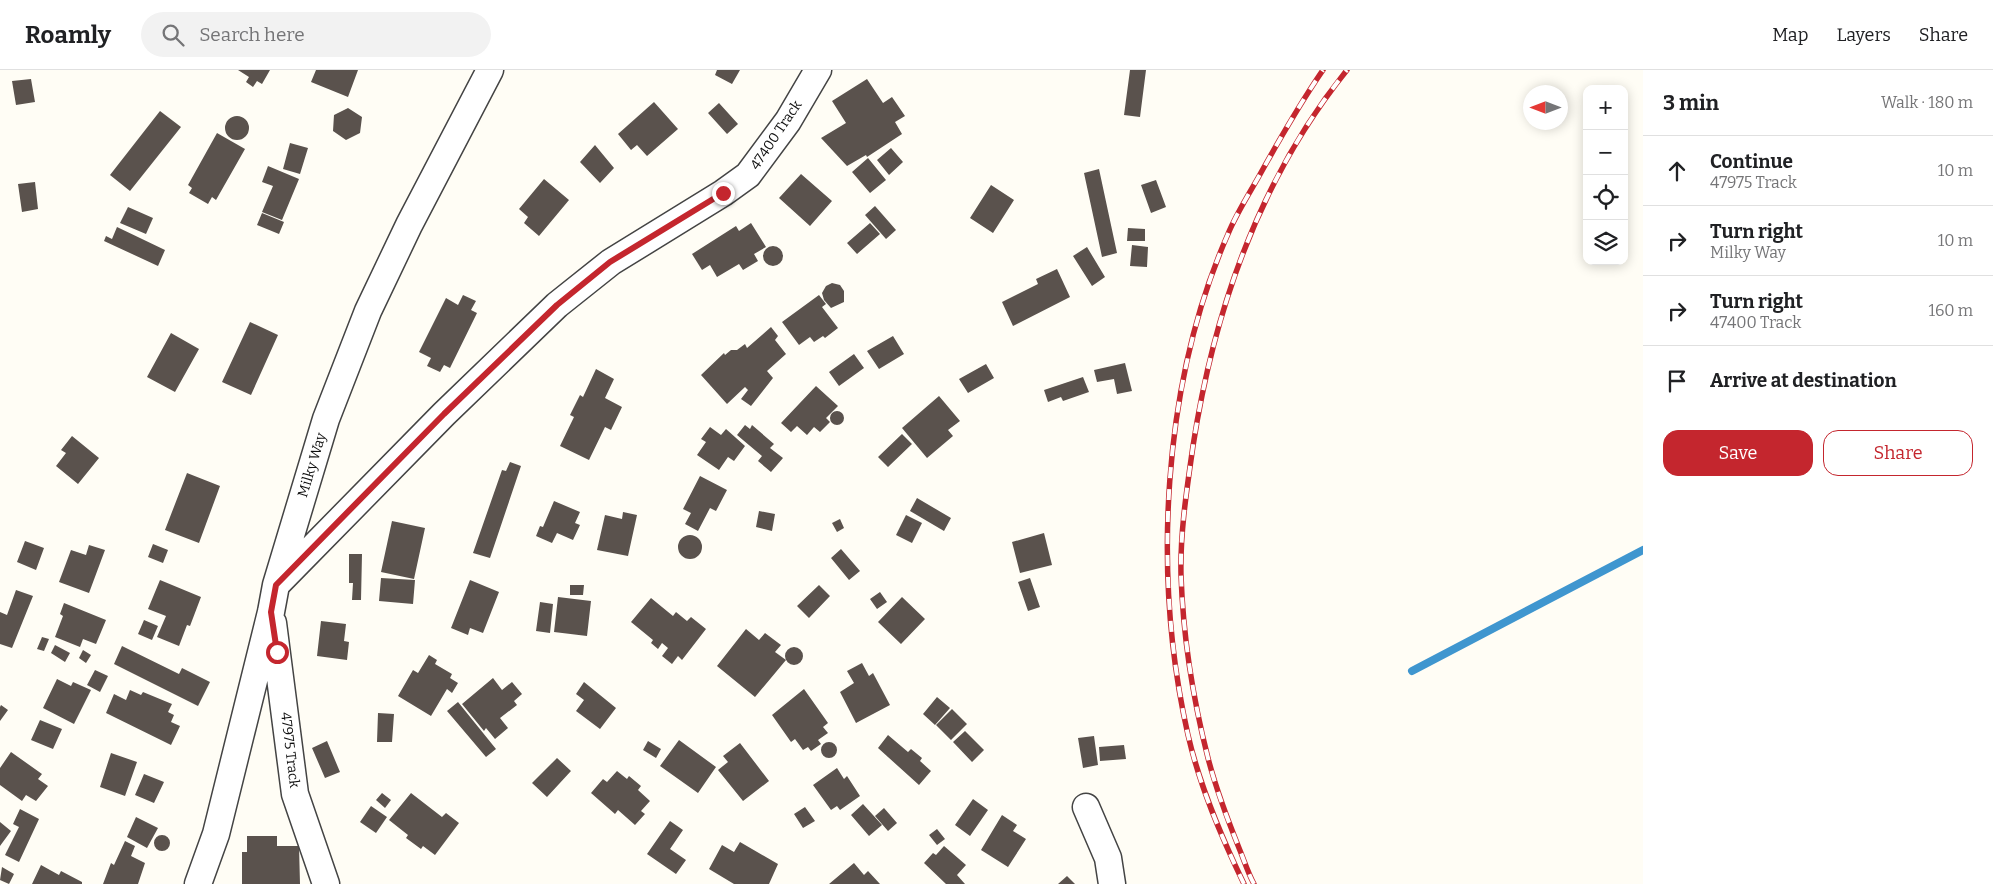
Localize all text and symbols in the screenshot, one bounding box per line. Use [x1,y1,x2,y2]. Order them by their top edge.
search box [141,12,491,57]
text: Roamly [25,21,111,49]
icon: search [159,21,187,49]
text: Search here [199,23,305,46]
text: Map [1772,24,1808,46]
text: Layers [1836,24,1891,46]
text: Share [1919,24,1968,46]
north arrow [1523,85,1568,130]
map controls [1583,85,1628,265]
button: + [1583,85,1628,130]
text: 3 min [1663,90,1719,116]
text: Walk · 180 m [1881,93,1973,112]
street label: 47400 Track [747,97,805,173]
button: − [1583,130,1628,175]
text: Continue [1710,150,1793,173]
icon: ahead [1663,157,1691,185]
text: 10 m [1938,161,1973,180]
text: 47975 Track [1710,173,1797,192]
button: locate [1583,175,1628,220]
route end [712,182,735,205]
button: layers [1583,220,1628,265]
text: Turn right [1710,220,1803,243]
icon: right [1663,227,1691,255]
text: 10 m [1938,231,1973,250]
text: Milky Way [1710,243,1786,262]
text: Turn right [1710,290,1803,313]
icon: right [1663,297,1691,325]
text: 160 m [1928,301,1973,320]
text: 47400 Track [1710,313,1801,332]
icon: arrive [1663,367,1691,395]
text: Arrive at destination [1710,369,1897,392]
street label: Milky Way [294,430,330,499]
button: Save [1663,430,1813,476]
button: Share [1823,430,1973,476]
route start [266,641,289,664]
street label: 47975 Track [277,711,303,789]

